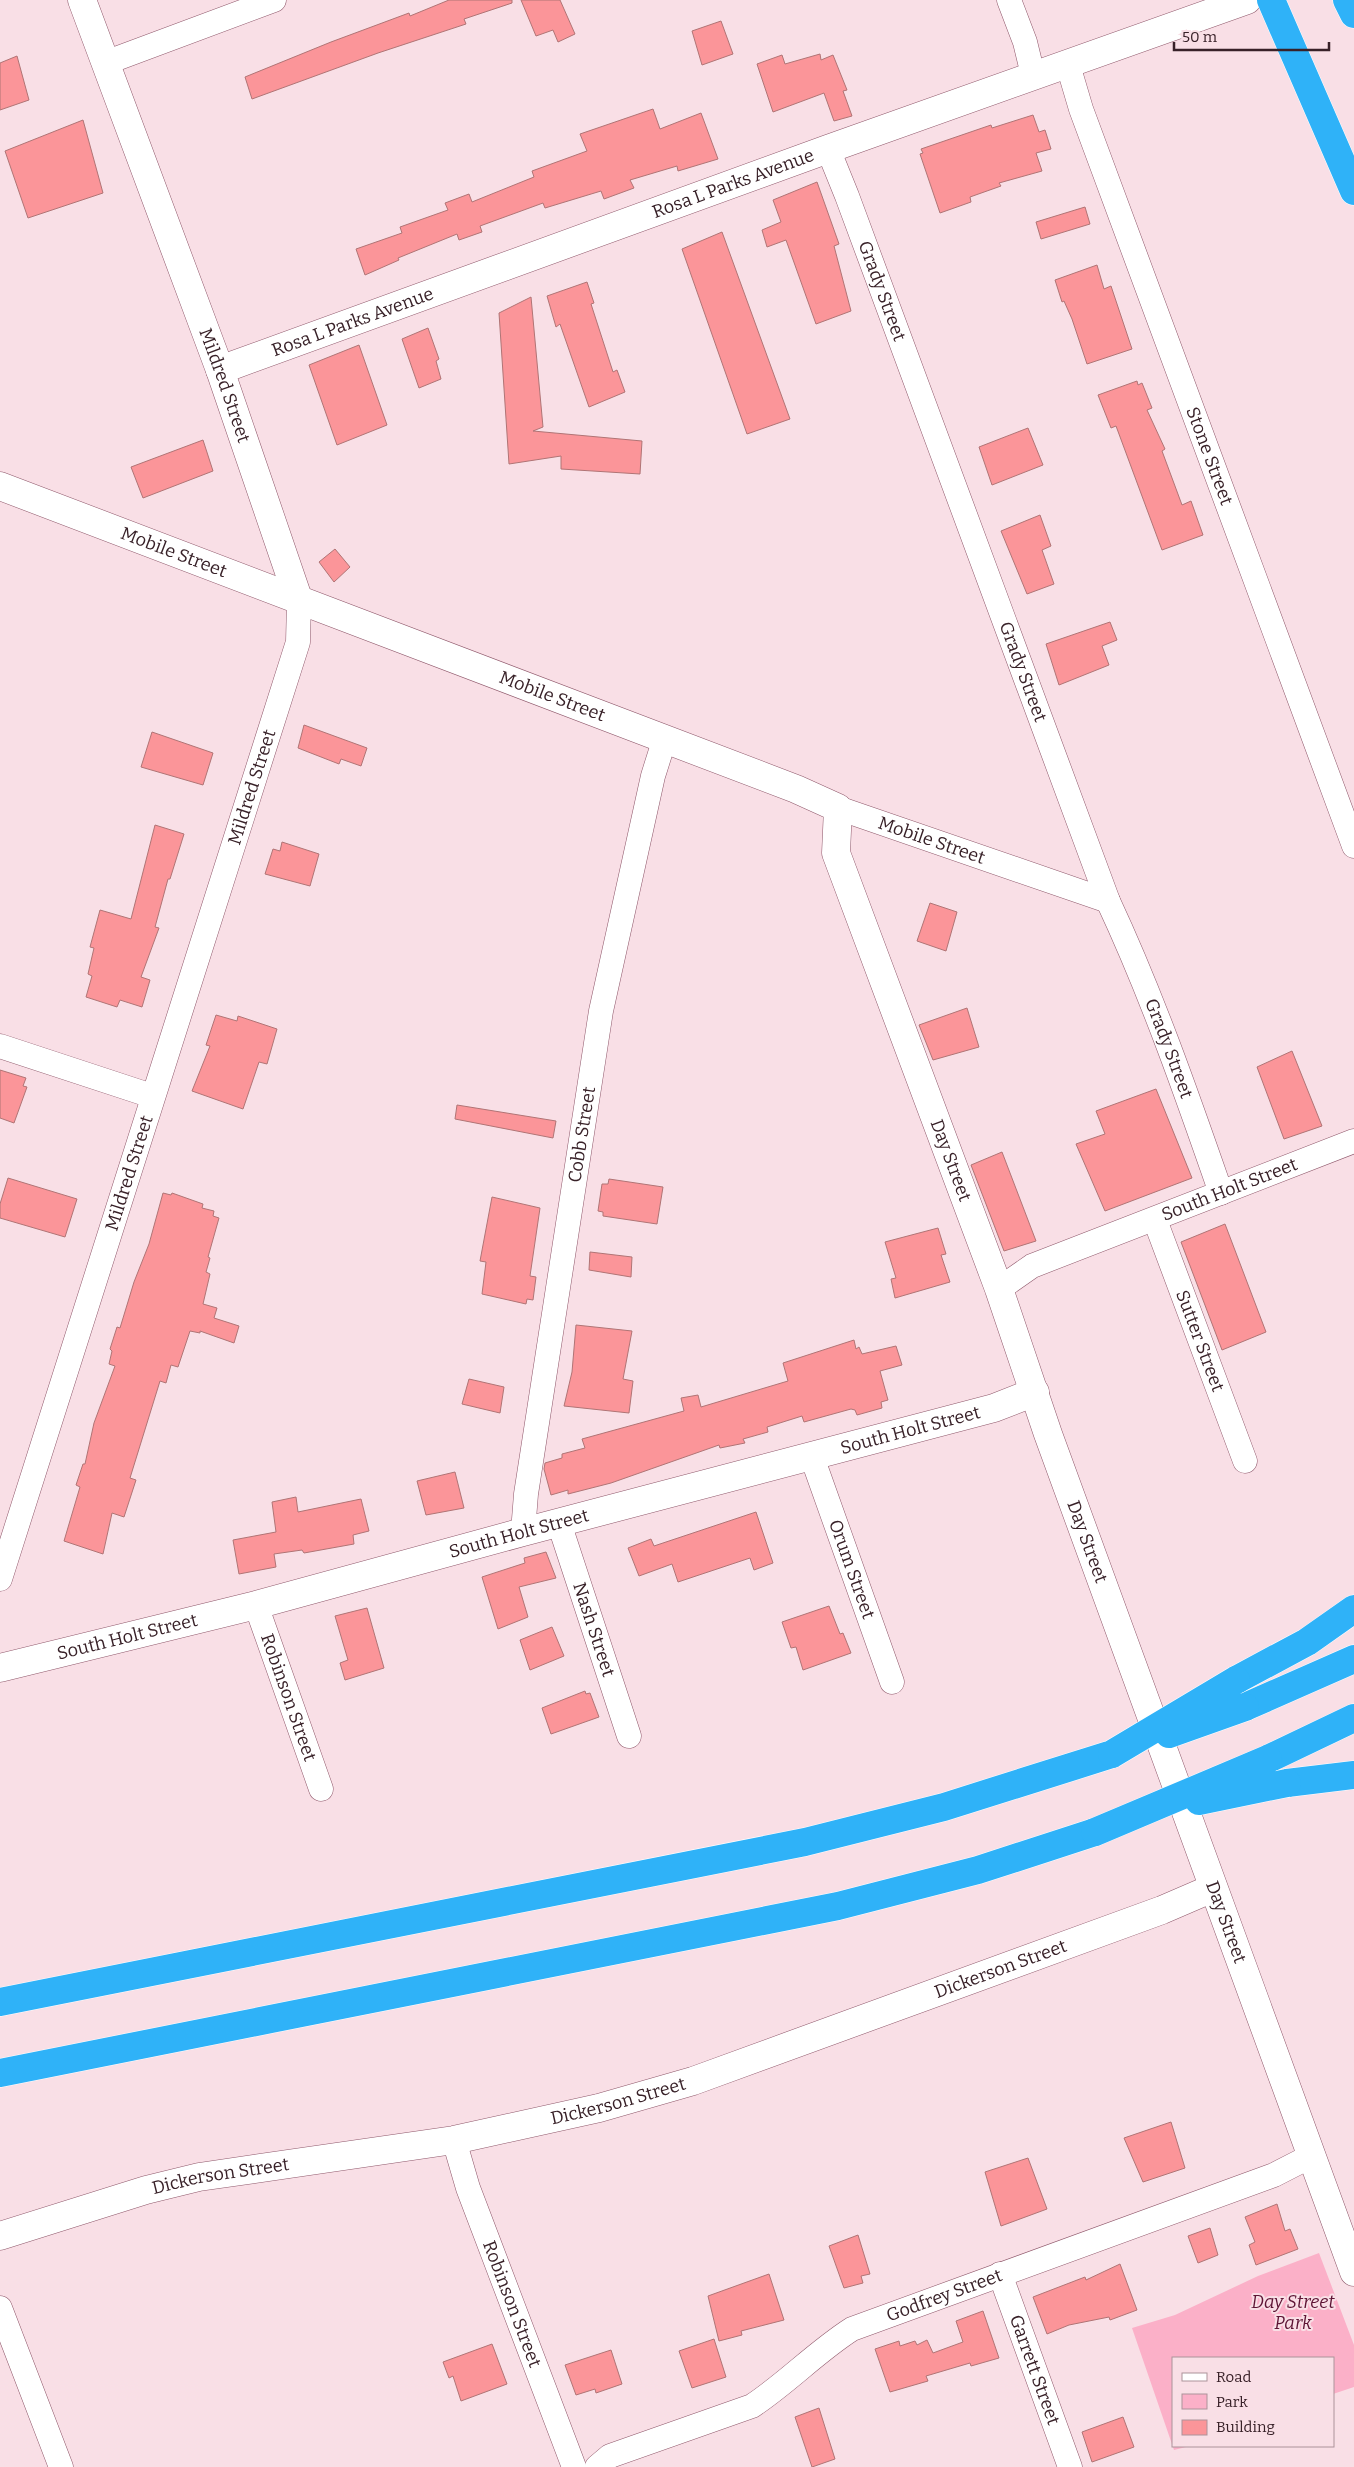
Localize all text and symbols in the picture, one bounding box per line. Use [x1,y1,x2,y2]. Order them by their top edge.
scale bar [1174,20,1329,52]
text: 50 m [1182,28,1218,46]
street label: Rosa L Parks Avenue [649,144,817,223]
street label: Grady Street [854,238,911,344]
street label: Rosa L Parks Avenue [269,282,436,361]
street label: Mildred Street [194,325,255,446]
street label: Stone Street [1181,404,1238,509]
street label: Mobile Street [118,522,230,582]
street label: Grady Street [995,619,1052,725]
street label: Mobile Street [496,666,609,727]
street label: Mildred Street [223,726,281,848]
street label: Mobile Street [875,812,988,869]
street label: Grady Street [1140,995,1198,1102]
street label: Cobb Street [564,1084,600,1184]
street label: Mildred Street [100,1112,158,1233]
street label: Day Street [926,1116,976,1205]
street label: South Holt Street [1158,1153,1301,1226]
street label: Sutter Street [1171,1287,1229,1395]
street label: South Holt Street [838,1401,983,1459]
street label: Day Street [1062,1498,1113,1586]
street label: South Holt Street [446,1504,592,1563]
street label: Orum Street [824,1517,880,1622]
street label: Nash Street [568,1579,620,1680]
street label: South Holt Street [55,1609,200,1665]
street label: Robinson Street [256,1631,321,1765]
street label: Day Street [1201,1878,1251,1967]
street label: Dickerson Street [932,1935,1070,2003]
street label: Dickerson Street [549,2073,689,2129]
street label: Dickerson Street [150,2153,291,2199]
street label: Robinson Street [478,2237,546,2371]
street label: Godfrey Street [883,2264,1006,2327]
park label: Day Street Park [1251,2291,1335,2334]
street label: Garrett Street [1005,2312,1065,2428]
legend [1172,2357,1334,2447]
text: Road [1216,2368,1251,2386]
text: Park [1216,2393,1248,2411]
text: Building [1216,2418,1275,2436]

